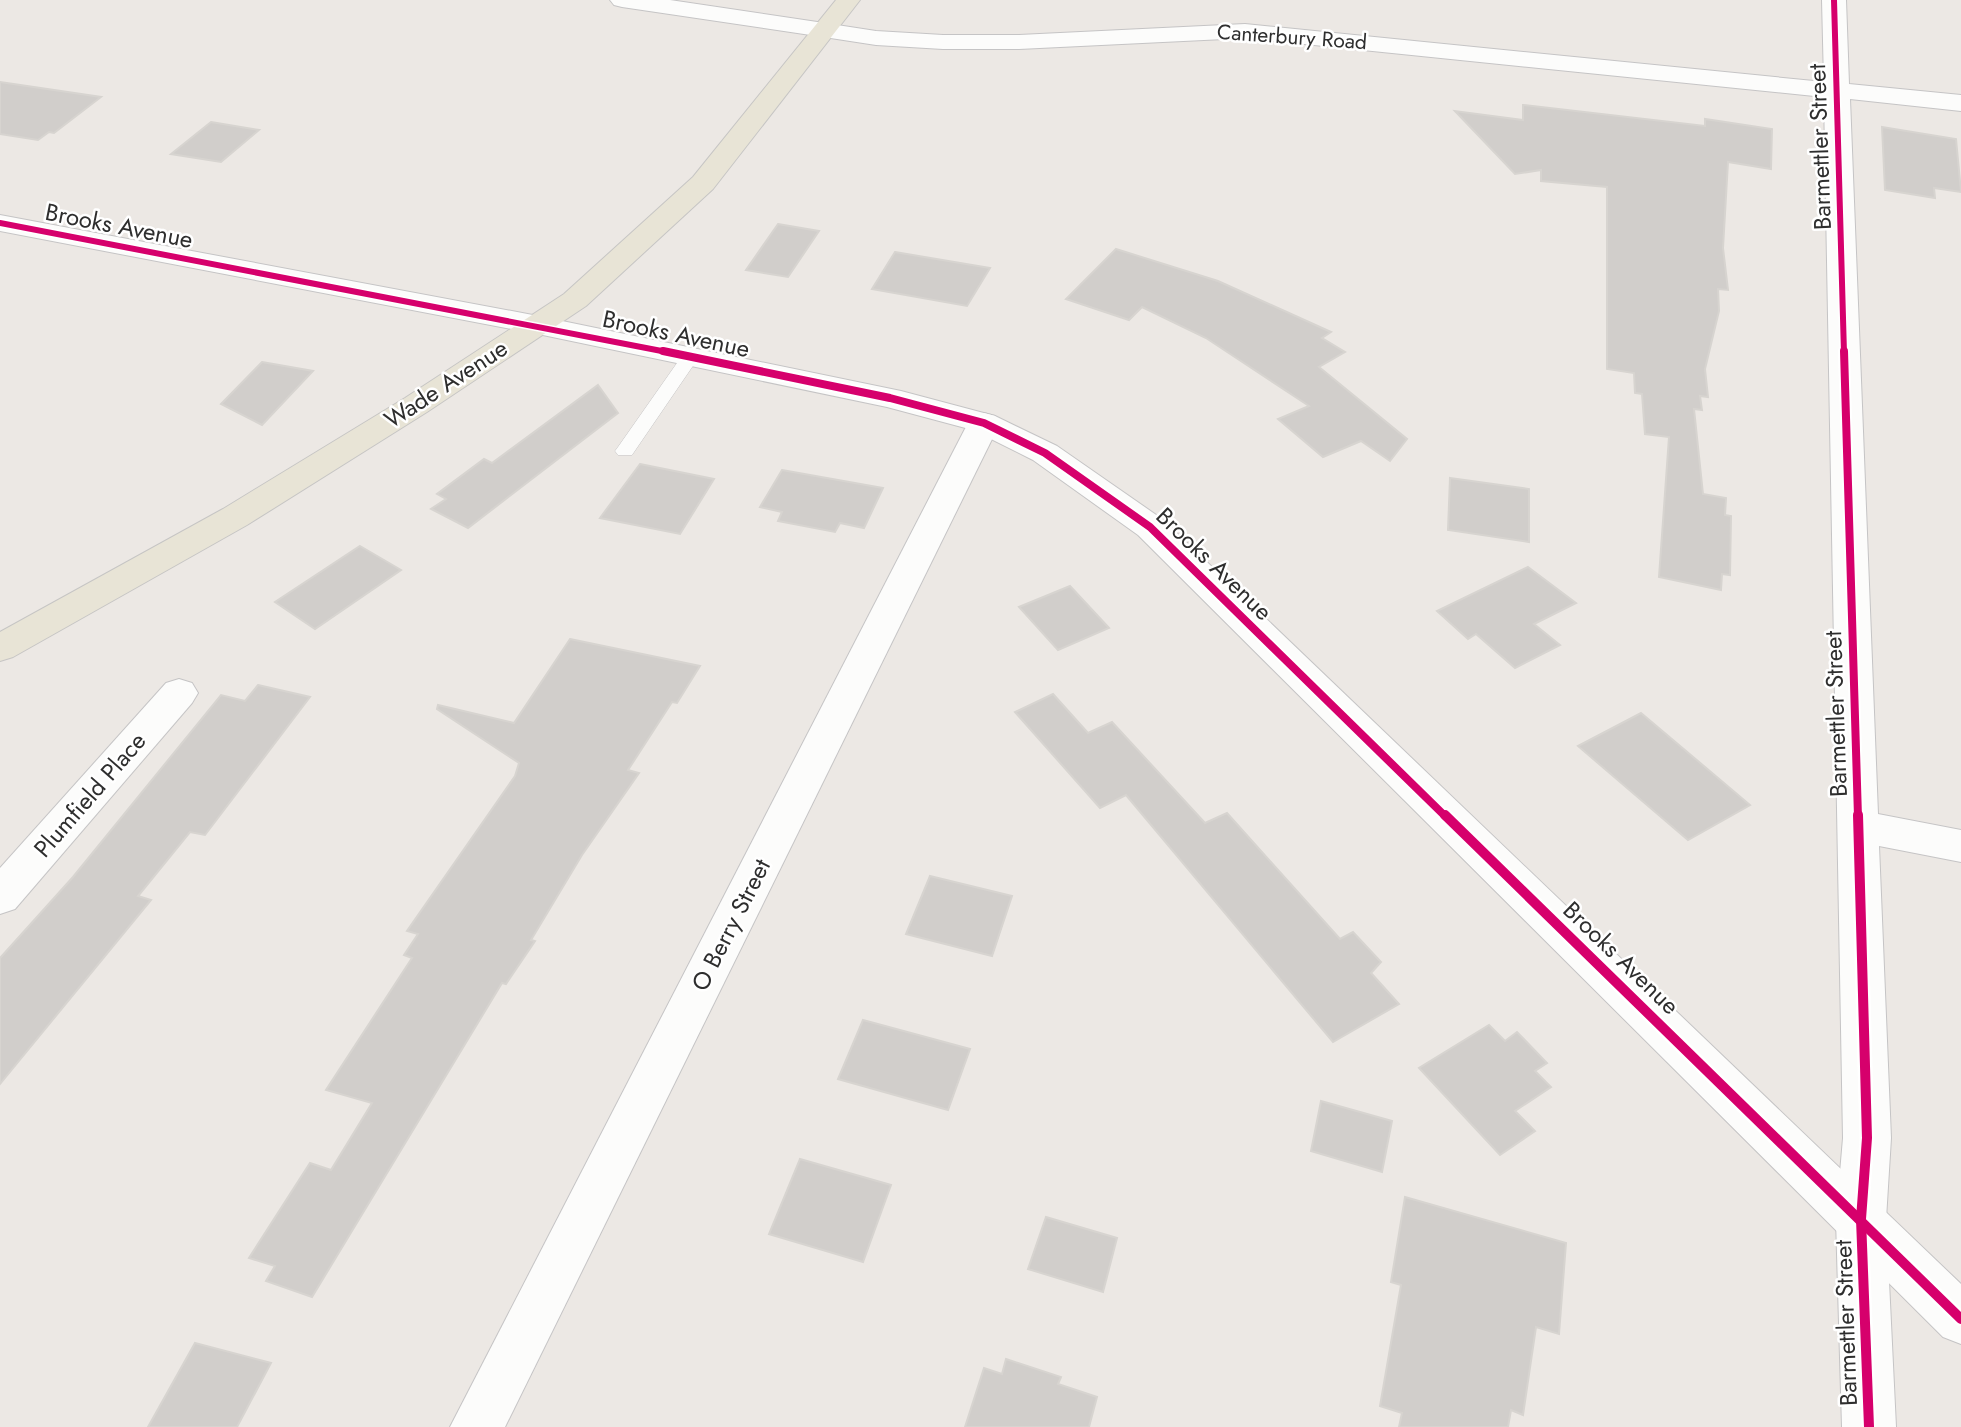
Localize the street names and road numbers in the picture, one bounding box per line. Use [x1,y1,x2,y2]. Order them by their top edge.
street label: Canterbury Road [1216,17,1368,57]
street label: Barmettler Street [1799,63,1840,231]
street label: Brooks Avenue [42,194,196,257]
street label: Brooks Avenue [599,301,753,366]
street label: Wade Avenue [377,331,514,437]
street label: Brooks Avenue [1148,499,1280,628]
street label: Barmettler Street [1815,630,1856,798]
street label: Plumfield Place [25,724,154,865]
street label: O Berry Street [682,852,779,997]
street label: Brooks Avenue [1555,893,1687,1022]
street label: Barmettler Street [1825,1239,1866,1407]

